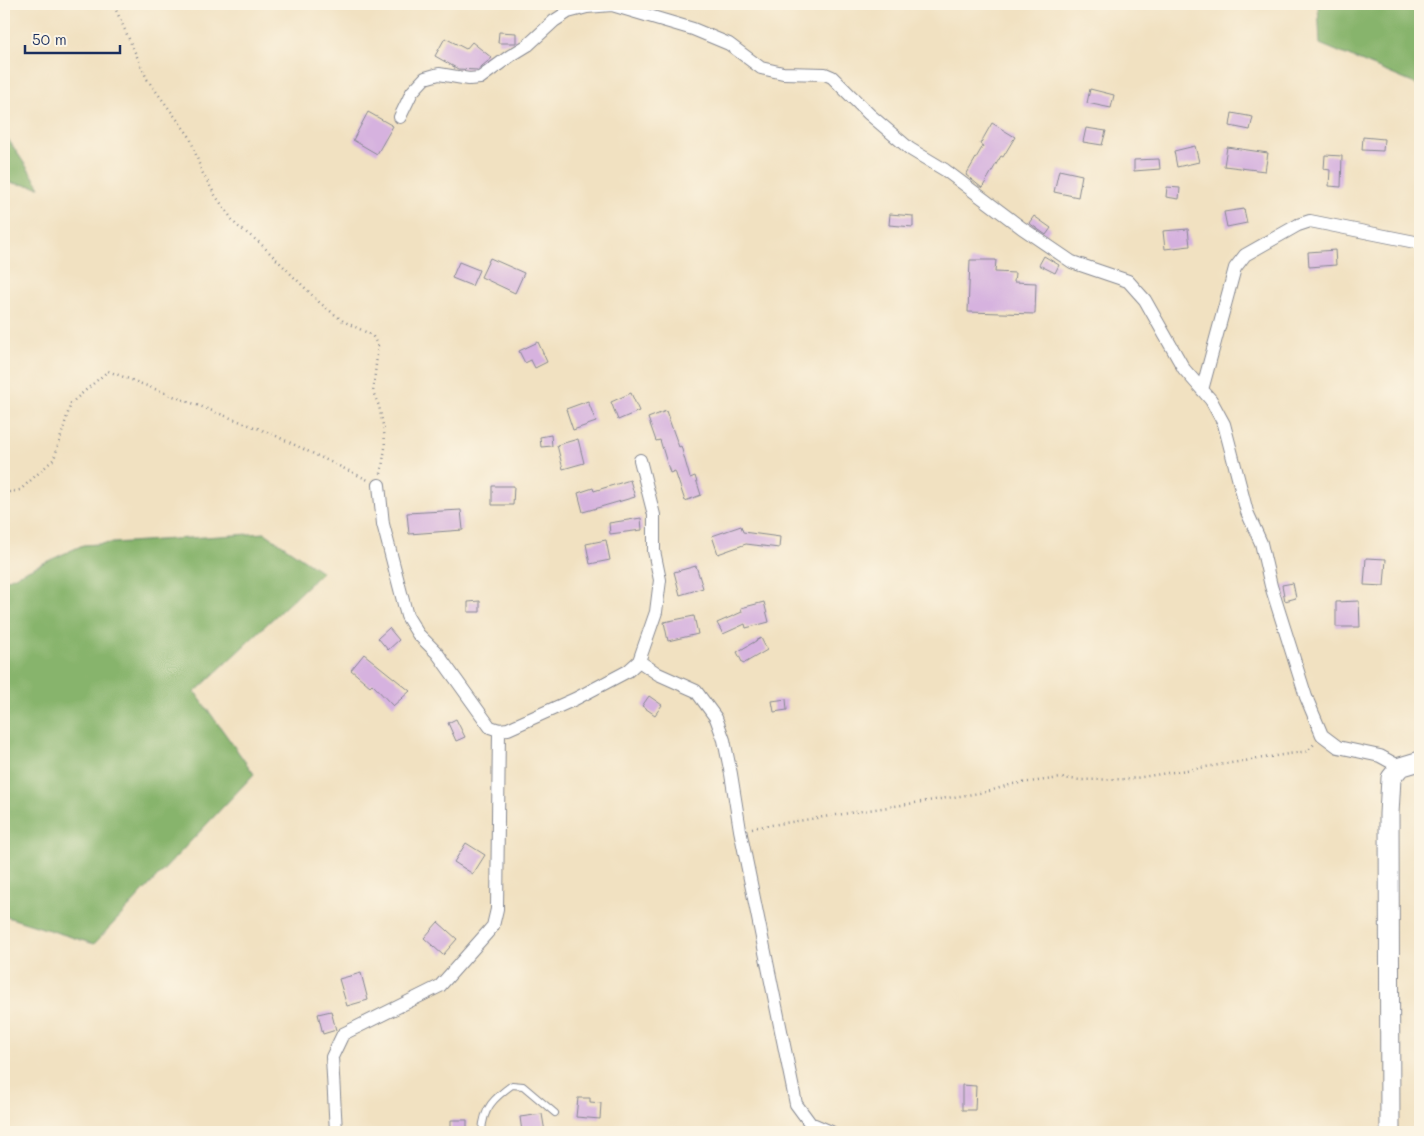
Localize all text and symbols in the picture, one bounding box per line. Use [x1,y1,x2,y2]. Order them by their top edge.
scale bar [25,22,120,54]
text: 50 m [32,29,67,49]

